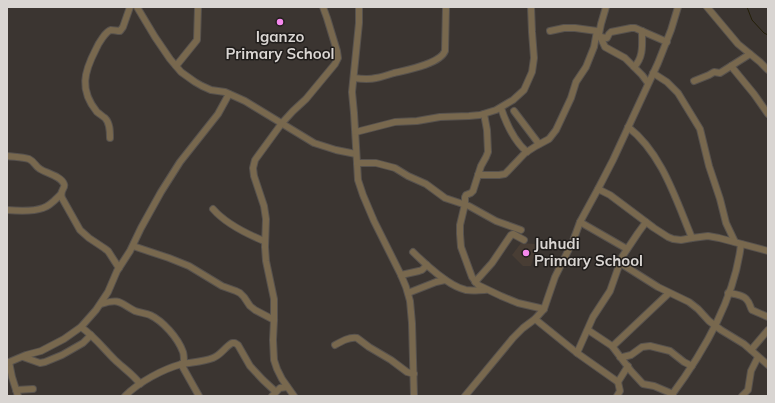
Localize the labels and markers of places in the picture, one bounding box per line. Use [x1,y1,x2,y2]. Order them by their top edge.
marker: Iganzo Primary School [275,17,285,27]
place label: Iganzo Primary School [226,27,335,63]
place label: Juhudi Primary School [534,234,643,270]
marker: Juhudi Primary School [521,248,531,258]

